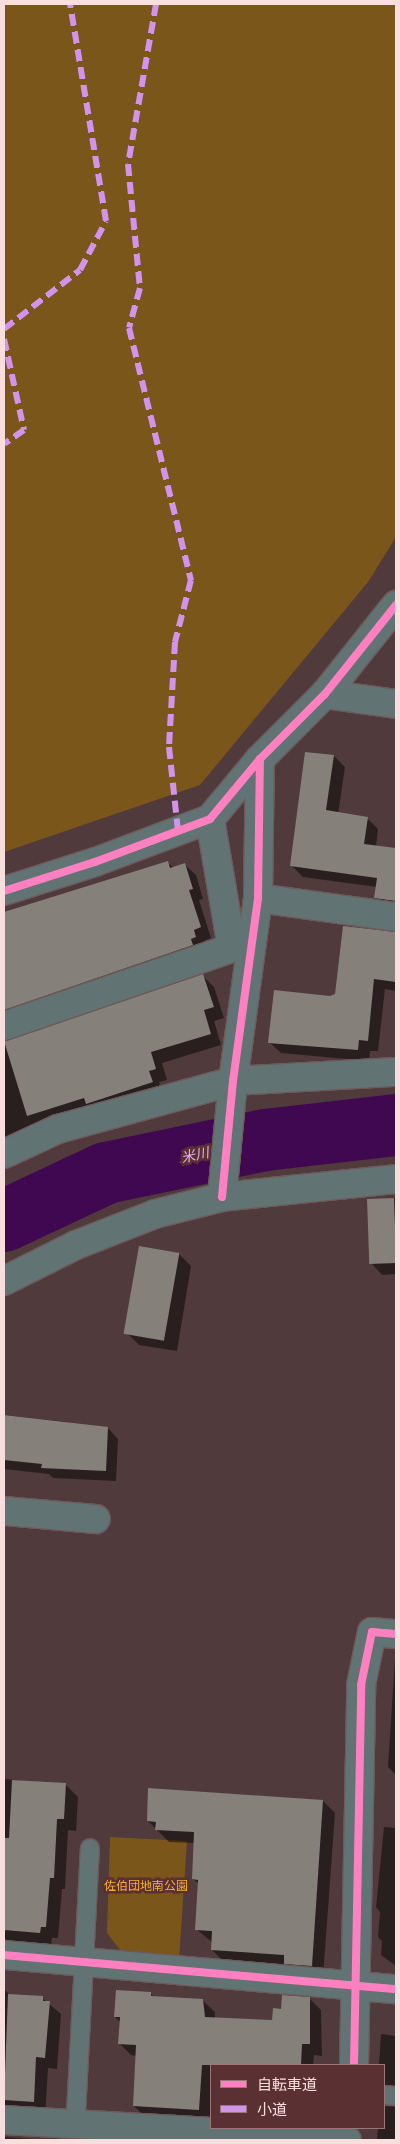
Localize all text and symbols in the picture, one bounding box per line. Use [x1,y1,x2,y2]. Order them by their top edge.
water label: 米川 [180,1144,210,1166]
park label: 佐伯団地南公園 [104,1880,188,1894]
legend [210,2064,385,2129]
text: 自転車道 [257,2076,317,2094]
text: 小道 [257,2101,287,2119]

